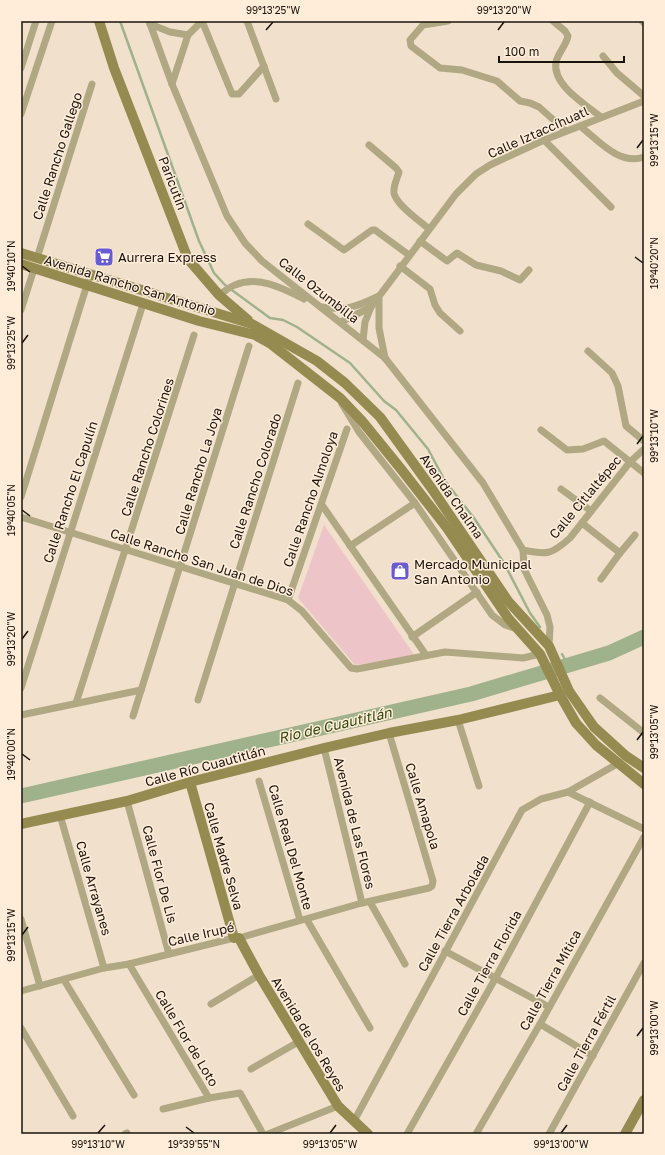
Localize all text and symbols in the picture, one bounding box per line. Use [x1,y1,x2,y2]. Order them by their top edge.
text: 99°13'25"W [246,4,300,16]
text: 99°13'20"W [477,4,532,16]
scale bar [499,38,624,64]
text: 100 m [505,44,539,59]
street label: Calle Rancho Gallego [29,90,85,222]
street label: Calle Iztaccíhuatl [485,103,591,161]
text: 99°13'15"W [648,113,660,167]
street label: Paricutin [156,154,190,212]
text: 19°40'20"N [648,237,660,289]
text: 19°40'10"N [5,241,17,291]
supermarket icon: Aurrera Express [93,246,115,268]
place label: Aurrera Express [118,249,217,265]
street label: Avenida Rancho San Antonio [42,251,218,319]
street label: Calle Ozumbilla [276,254,362,326]
text: 99°13'25"W [5,316,17,370]
street label: Calle Rancho Colorines [117,376,177,518]
street label: Calle Rancho La Joya [171,405,225,537]
text: 99°13'10"W [648,409,660,463]
street label: Calle Rancho Colorado [225,411,285,551]
street label: Calle Rancho El Capulín [39,419,101,565]
street label: Calle Rancho Almoloya [279,429,341,569]
street label: Avenida Chalma [417,451,487,541]
street label: Calle Citlaltépec [546,452,624,542]
text: 19°40'05"N [5,484,17,536]
street label: Calle Rancho San Juan de Dios [108,525,296,599]
place label: Mercado Municipal San Antonio [414,556,532,587]
shop icon: Mercado Municipal San Antonio [389,560,411,582]
text: 99°13'20"W [5,611,17,666]
water label: Rio de Cuautitlán [277,703,395,746]
text: 99°13'05"W [648,704,660,759]
text: 19°40'00"N [5,728,17,780]
street label: Calle Río Cuautitlán [143,742,267,790]
street label: Avenida de Las Flores [331,755,379,891]
street label: Calle Amapola [402,761,444,851]
street label: Calle Real Del Monte [265,782,317,912]
street label: Calle Madre Selva [201,800,247,912]
street label: Calle Flor De Lis [139,823,181,925]
street label: Calle Arrayanes [73,839,115,937]
street label: Calle Tierra Arbolada [414,852,492,974]
street label: Calle Tierra Florida [453,907,525,1019]
text: 99°13'15"W [5,908,17,962]
street label: Calle Irupé [166,919,236,949]
street label: Calle Tierra Mítica [516,927,584,1033]
street label: Avenida de los Reyes [268,974,350,1094]
street label: Calle Flor de Loto [152,987,222,1089]
street label: Calle Tierra Fértil [553,992,619,1094]
text: 99°13'00"W [648,1000,660,1056]
text: 99°13'10"W [71,1138,125,1150]
text: 19°39'55"N [168,1138,220,1150]
text: 99°13'05"W [303,1138,358,1150]
text: 99°13'00"W [534,1138,589,1150]

